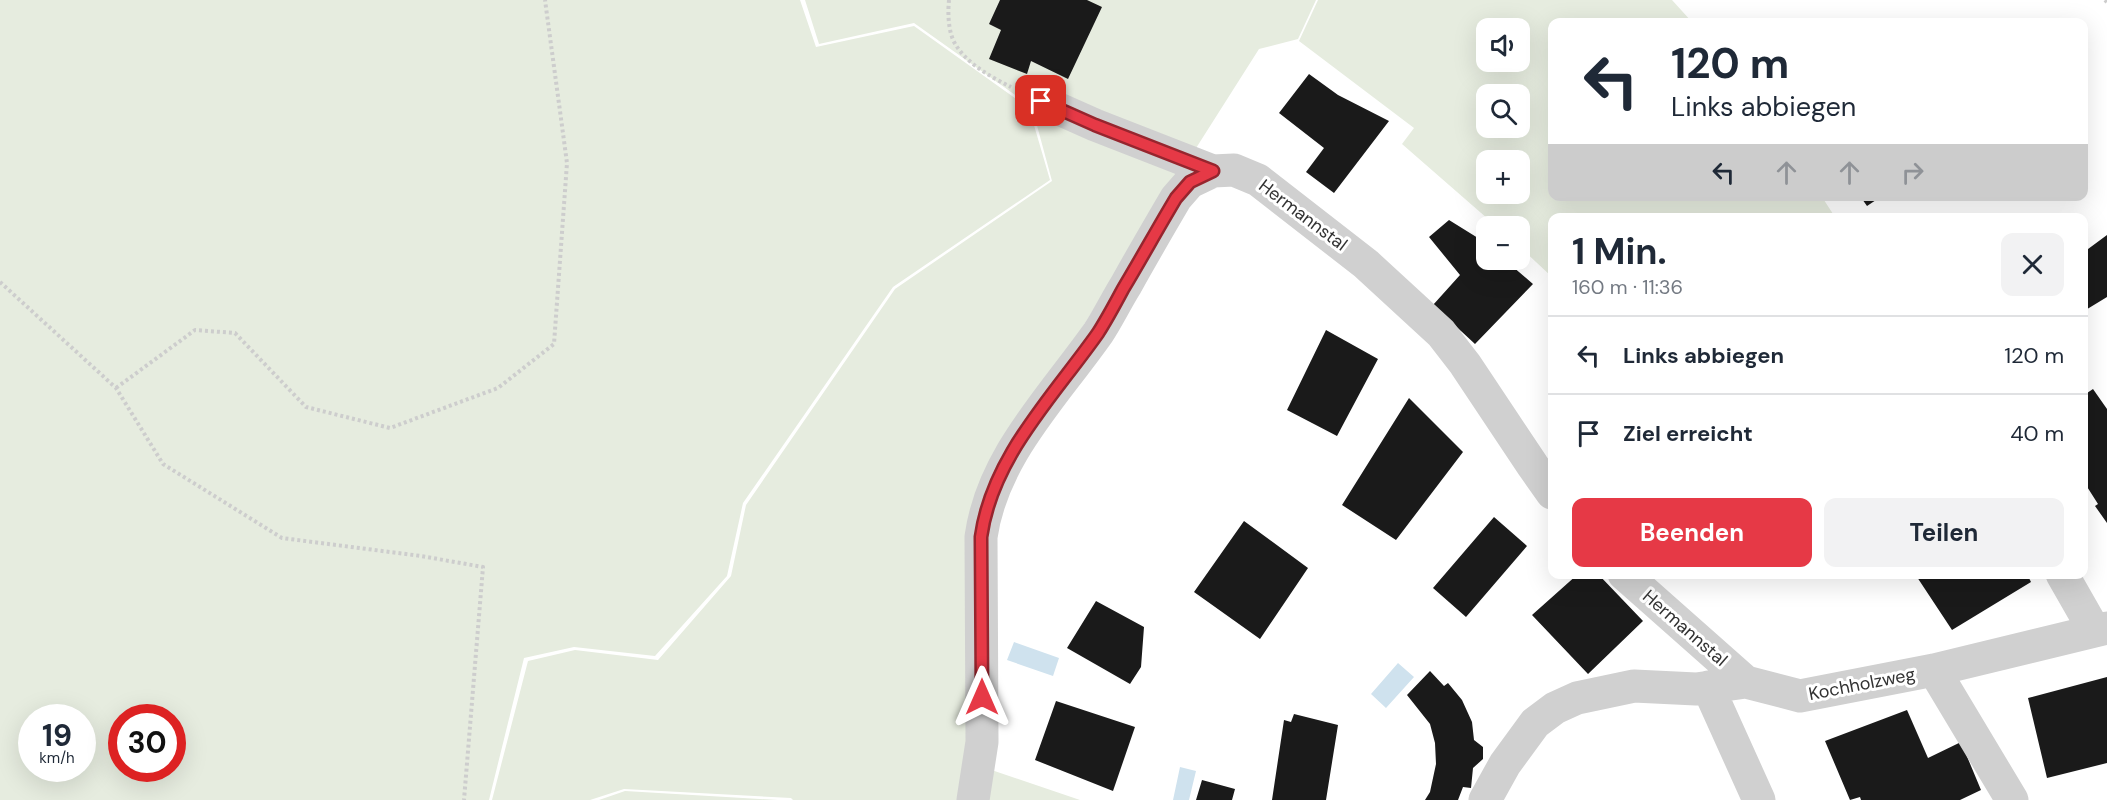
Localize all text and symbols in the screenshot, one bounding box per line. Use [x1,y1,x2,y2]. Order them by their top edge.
map controls [1476,18,1530,270]
button: sound [1476,18,1530,72]
text: 120 m [1671,36,1789,91]
icon: left [1572,42,1650,120]
pin [1015,75,1066,126]
icon: arrive [1024,84,1057,117]
button: search [1476,84,1530,138]
text: Links abbiegen [1671,89,1856,124]
button: + [1476,150,1530,204]
icon: left [1707,156,1740,189]
icon: ahead [1770,156,1803,189]
icon: ahead [1833,156,1866,189]
icon: right [1896,156,1929,189]
street label: Hermannstal [1254,174,1352,256]
button: − [1476,216,1530,270]
text: 1 Min. [1572,228,1667,275]
button: close [2001,233,2064,296]
text: 160 m · 11:36 [1572,274,1683,300]
icon: left [1572,339,1605,372]
text: Links abbiegen [1623,341,1784,370]
text: 120 m [2004,341,2064,370]
icon: arrive [1572,417,1605,450]
text: Ziel erreicht [1623,419,1753,448]
text: 40 m [2010,419,2064,448]
button: Beenden [1572,498,1812,567]
button: Teilen [1824,498,2064,567]
street label: Hermannstal [1637,584,1733,672]
street label: Kochholzweg [1807,662,1917,706]
position arrow [950,665,1014,729]
speed limit sign: 30 [108,704,186,782]
text: 19 [42,716,72,755]
text: km/h [39,748,75,768]

